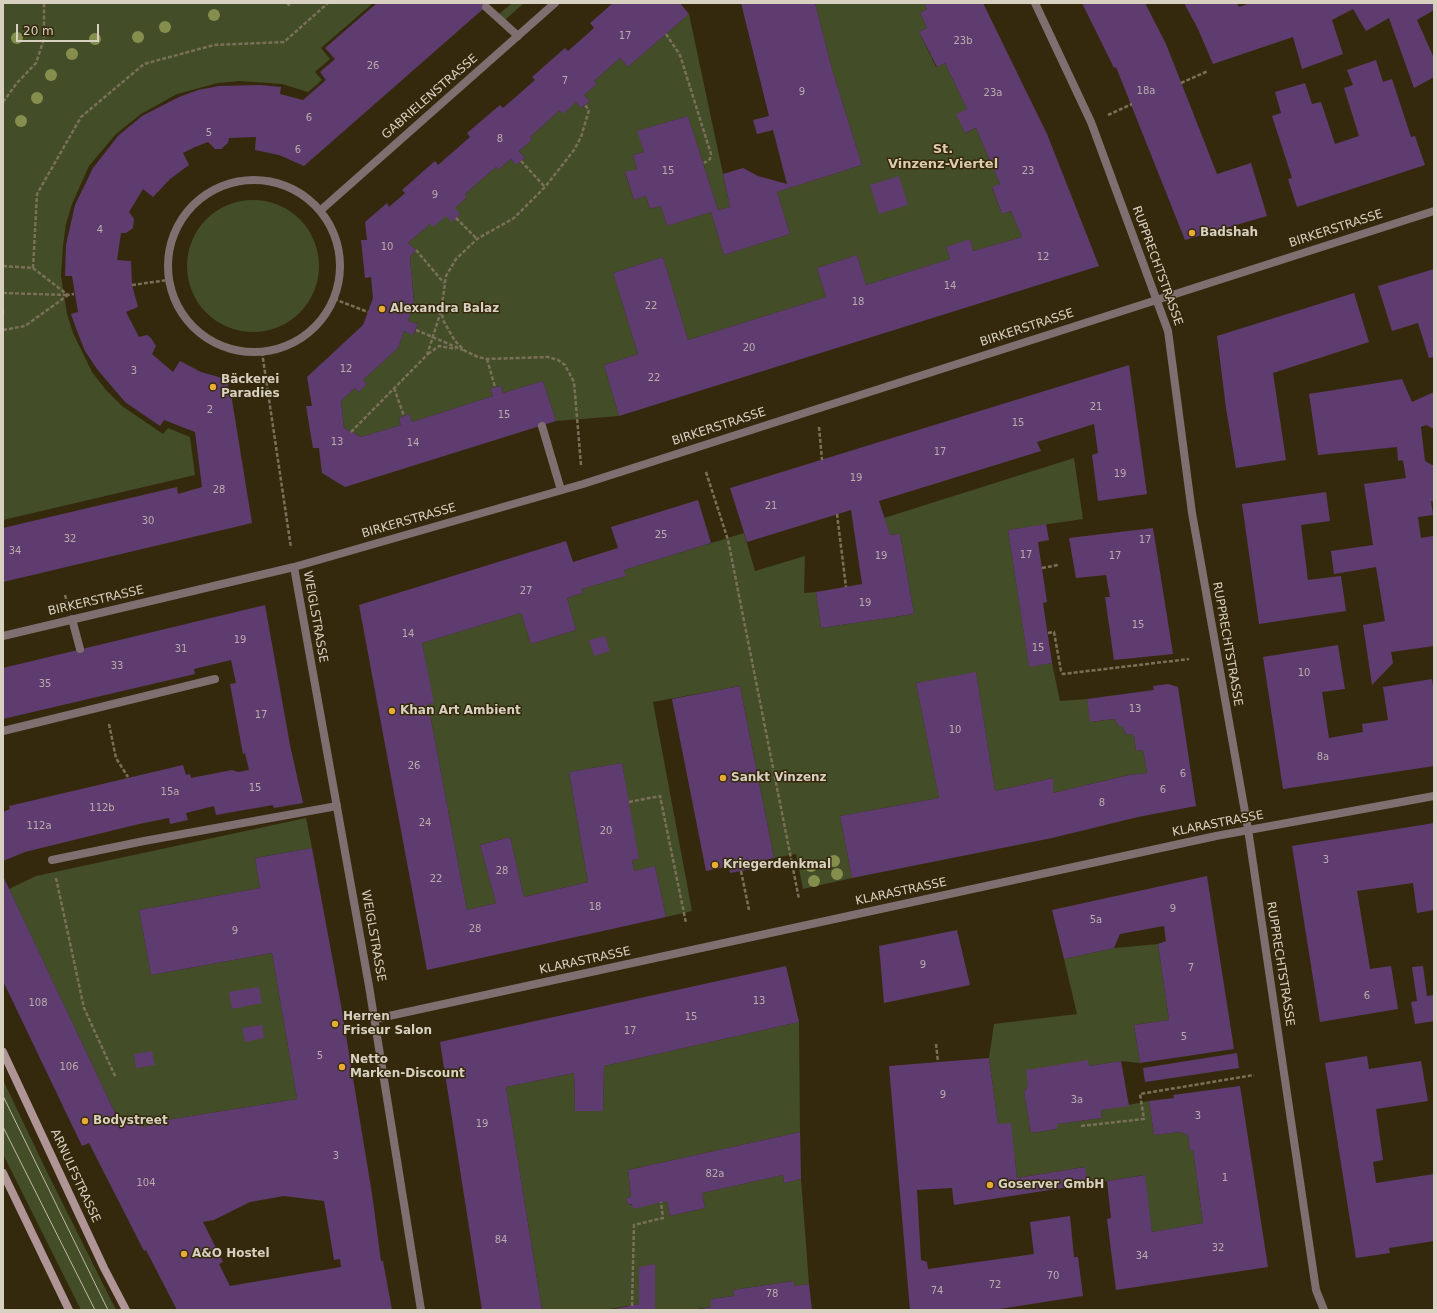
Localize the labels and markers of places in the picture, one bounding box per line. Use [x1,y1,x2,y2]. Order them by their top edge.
place label: Badshah [1200,226,1258,240]
marker: Badshah [1187,228,1197,238]
place label: Alexandra Balaz [390,302,499,316]
marker: Alexandra Balaz [377,304,387,314]
place label: Bäckerei Paradies [221,373,280,401]
marker: Bäckerei Paradies [208,382,218,392]
place label: Khan Art Ambient [400,704,521,718]
marker: Khan Art Ambient [387,706,397,716]
place label: Sankt Vinzenz [731,771,827,785]
marker: Sankt Vinzenz [718,773,728,783]
place label: Kriegerdenkmal [723,858,831,872]
marker: Kriegerdenkmal [710,860,720,870]
place label: Herren Friseur Salon [343,1010,432,1038]
marker: Herren Friseur Salon [330,1019,340,1029]
place label: Netto Marken-Discount [350,1053,465,1081]
marker: Netto Marken-Discount [337,1062,347,1072]
place label: Bodystreet [93,1114,168,1128]
marker: Bodystreet [80,1116,90,1126]
place label: Goserver GmbH [998,1178,1104,1192]
marker: Goserver GmbH [985,1180,995,1190]
place label: A&O Hostel [192,1247,270,1261]
marker: A&O Hostel [179,1249,189,1259]

